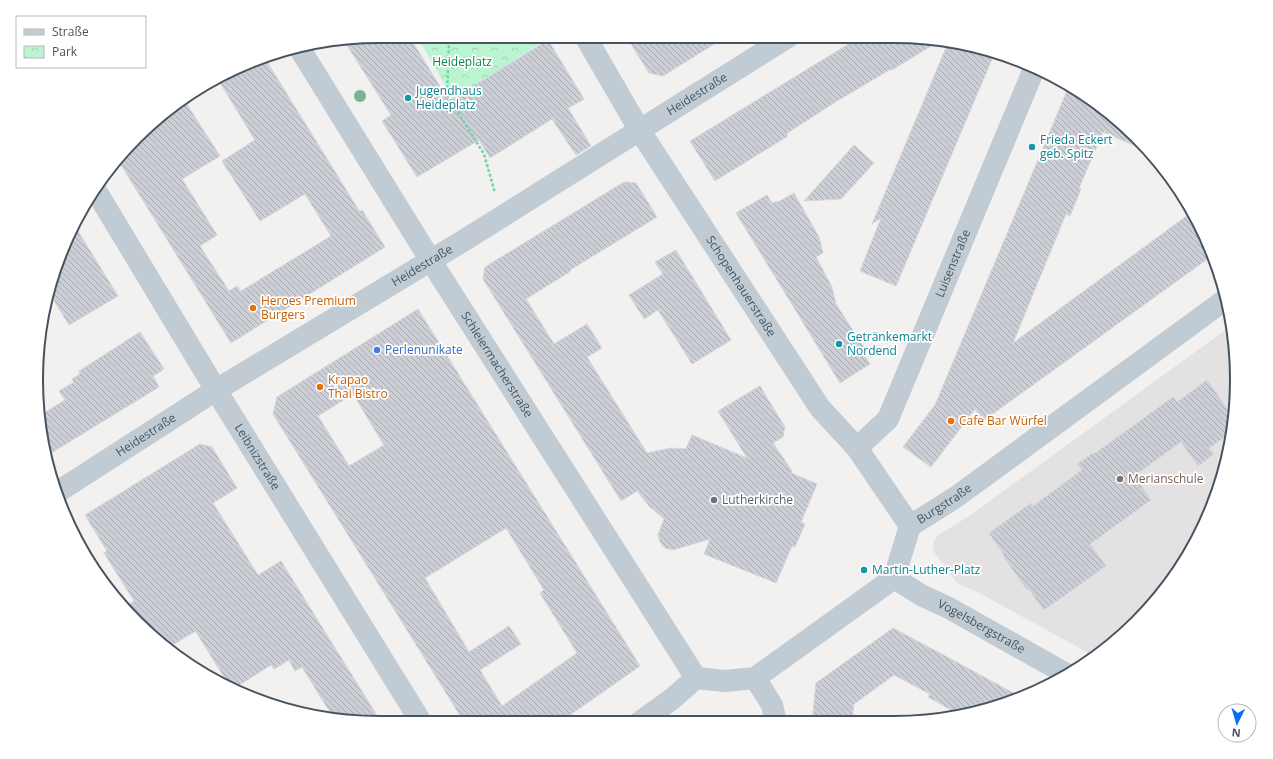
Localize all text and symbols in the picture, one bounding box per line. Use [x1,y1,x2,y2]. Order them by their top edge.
legend [16,16,146,68]
text: Straße [52,23,89,40]
text: Park [52,43,78,60]
park label: Heideplatz [432,53,492,70]
street label: Heidestraße [663,68,730,119]
place label: Jugendhaus Heideplatz [415,82,482,113]
marker: Jugendhaus Heideplatz [403,93,413,103]
place label: Frieda Eckert geb. Spitz [1040,131,1113,162]
marker: Frieda Eckert geb. Spitz [1027,142,1037,152]
street label: Luisenstraße [931,226,974,300]
street label: Schopenhauerstraße [702,232,781,340]
street label: Heidestraße [388,240,456,290]
place label: Heroes Premium Burgers [261,292,356,323]
marker: Heroes Premium Burgers [248,303,258,313]
street label: Schleiermacherstraße [457,308,537,421]
place label: Getränkemarkt Nordend [847,328,932,359]
marker: Getränkemarkt Nordend [834,339,844,349]
place label: Perlenunikate [385,341,463,358]
marker: Perlenunikate [372,345,382,355]
place label: Krapao Thai Bistro [328,371,388,402]
marker: Krapao Thai Bistro [315,382,325,392]
street label: Heidestraße [112,409,179,460]
place label: Cafe Bar Würfel [959,412,1047,429]
marker: Cafe Bar Würfel [946,416,956,426]
street label: Leibnizstraße [231,420,285,493]
place label: Merianschule [1128,470,1204,487]
marker: Merianschule [1115,474,1125,484]
street label: Burgstraße [913,479,975,528]
place label: Lutherkirche [722,491,793,508]
marker: Lutherkirche [709,495,719,505]
place label: Martin-Luther-Platz [872,561,981,578]
marker: Martin-Luther-Platz [859,565,869,575]
street label: Vogelsbergstraße [935,595,1029,657]
north arrow [1217,703,1257,743]
text: N [1231,726,1241,741]

